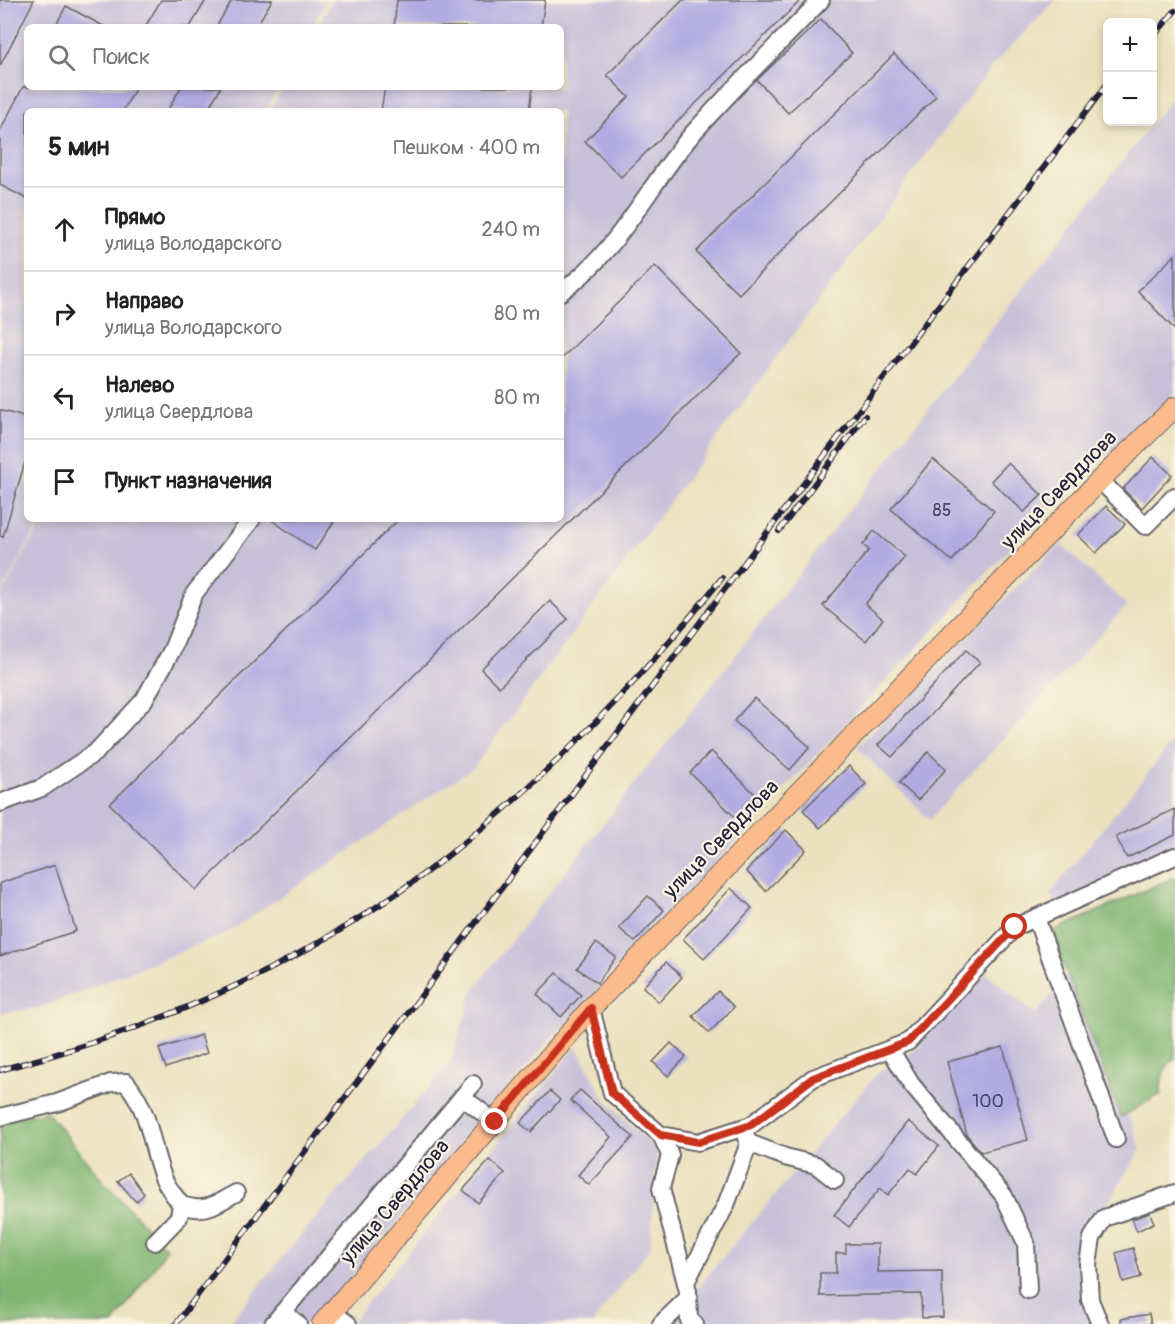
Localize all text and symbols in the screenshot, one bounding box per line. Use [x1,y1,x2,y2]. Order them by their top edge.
map controls [1103,18,1157,126]
button: + [1103,18,1157,72]
search box [24,24,564,90]
icon: search [45,41,78,74]
text: Поиск [93,43,150,71]
button: − [1103,72,1157,126]
text: 5 мин [48,131,109,163]
text: Пешком · 400 m [394,135,540,160]
text: Прямо [105,203,165,231]
icon: ahead [48,213,81,246]
text: 240 m [481,217,540,242]
text: улица Володарского [105,231,282,256]
text: Направо [105,287,184,315]
icon: right [48,297,81,330]
text: 80 m [494,301,540,326]
text: улица Володарского [105,315,282,340]
text: Налево [105,371,174,399]
icon: left [48,381,81,414]
text: 80 m [494,385,540,410]
text: улица Свердлова [105,399,253,424]
street label: улица Свердлова [995,425,1123,556]
icon: arrive [48,465,81,498]
text: Пункт назначения [105,467,272,495]
house number: 85 [933,499,951,522]
street label: улица Свердлова [657,774,785,905]
route start [1001,913,1027,939]
house number: 100 [972,1090,1004,1113]
route end [481,1108,507,1134]
street label: улица Свердлова [334,1134,455,1271]

